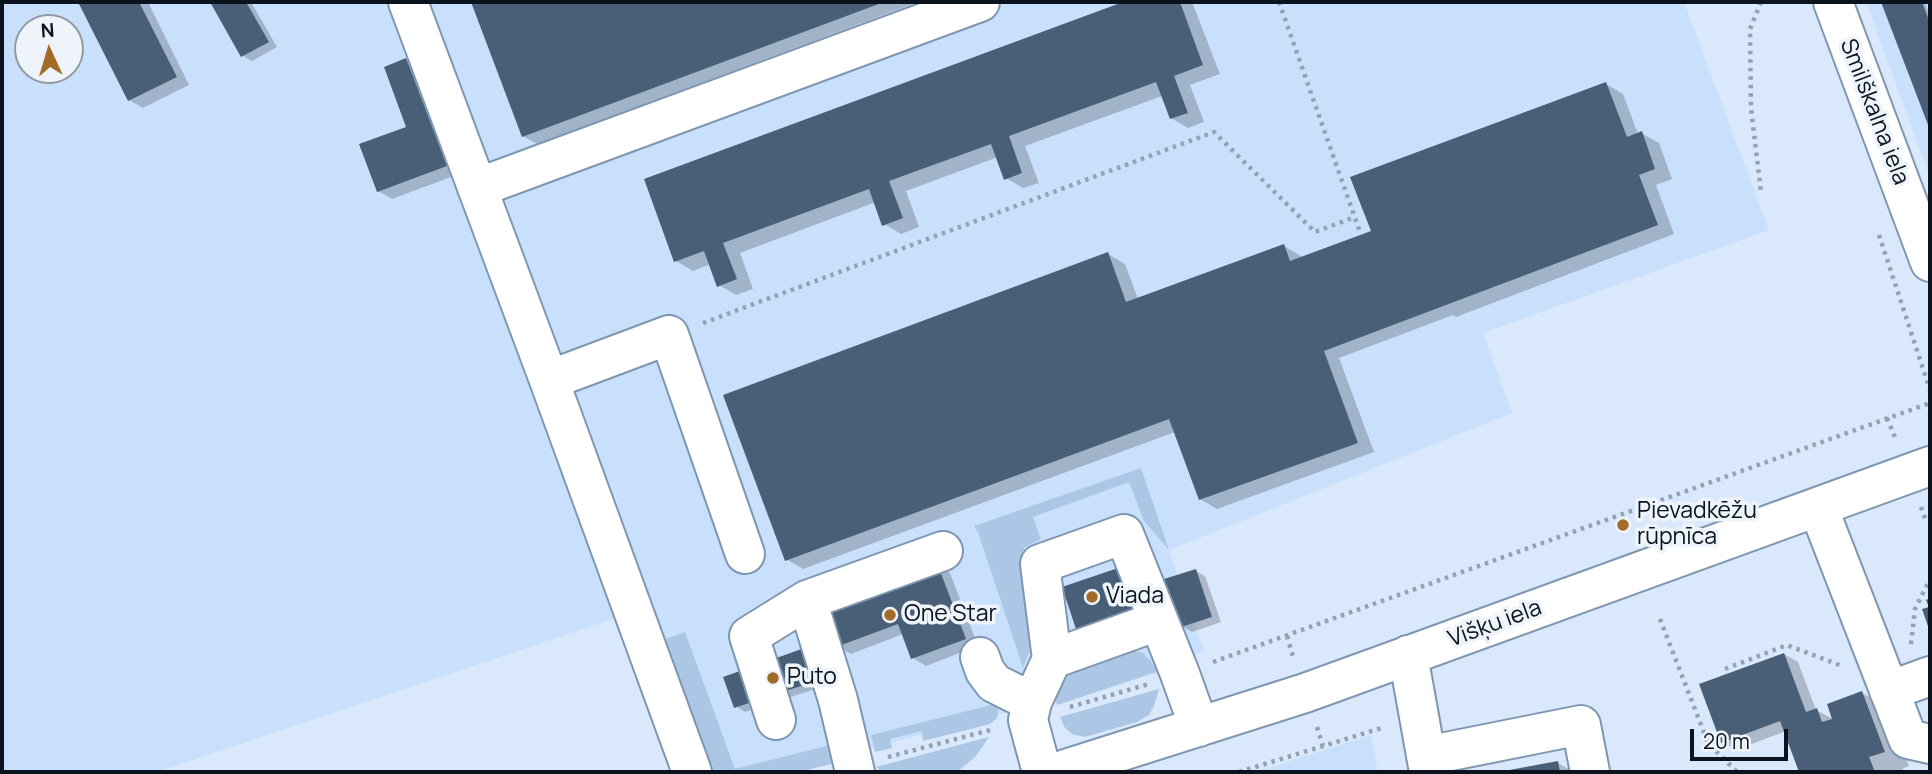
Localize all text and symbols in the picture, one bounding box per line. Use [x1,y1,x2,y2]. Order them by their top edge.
north arrow [14,14,84,84]
text: N [40,17,55,43]
street label: Smilškalna iela [1834,35,1914,189]
place label: Pievadkēžu rūpnīca [1637,498,1757,552]
marker: Pievadkēžu rūpnīca [1615,517,1631,533]
place label: Viada [1106,583,1164,611]
marker: Viada [1084,589,1100,605]
street label: Višķu iela [1444,594,1546,654]
place label: One Star [904,601,997,629]
marker: One Star [882,607,898,623]
place label: Puto [787,664,837,692]
marker: Puto [765,670,781,686]
scale bar [1694,714,1792,758]
text: 20 m [1703,727,1750,755]

